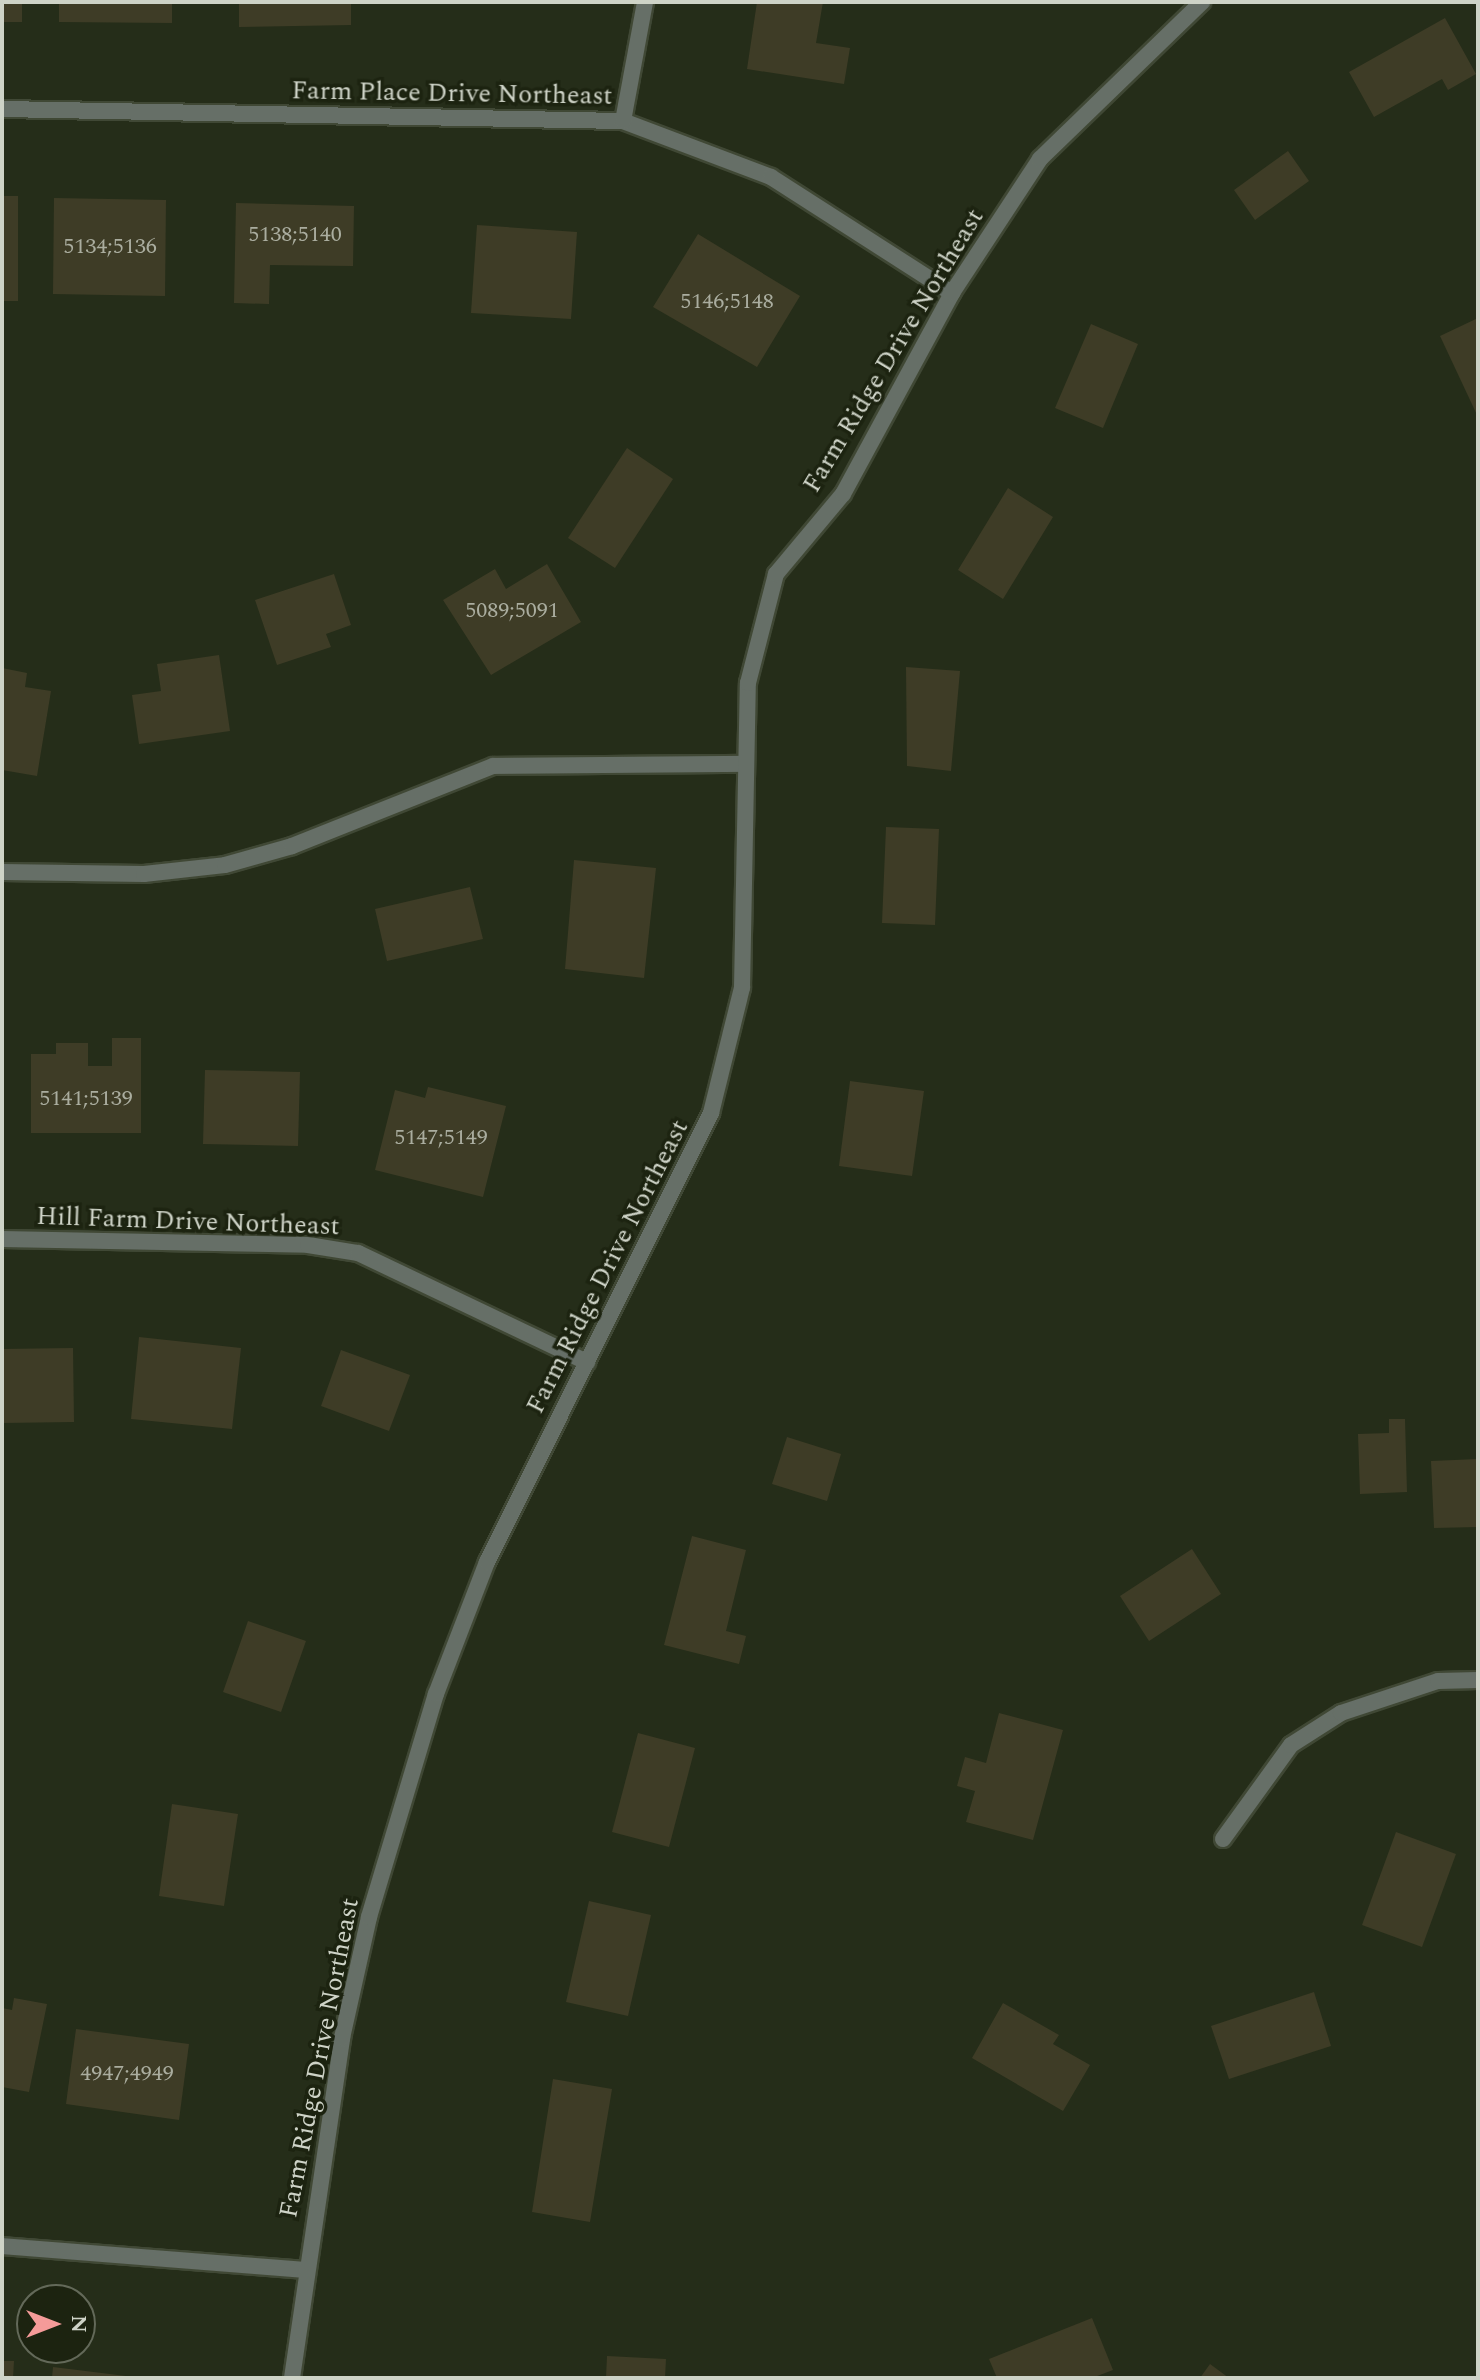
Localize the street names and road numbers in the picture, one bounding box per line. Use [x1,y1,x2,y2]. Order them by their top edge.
street label: Farm Place Drive Northeast [291,76,613,112]
street label: Farm Ridge Drive Northeast [797,203,991,499]
street label: Farm Ridge Drive Northeast [520,1115,696,1419]
street label: Hill Farm Drive Northeast [36,1201,340,1243]
street label: Farm Ridge Drive Northeast [274,1895,366,2221]

